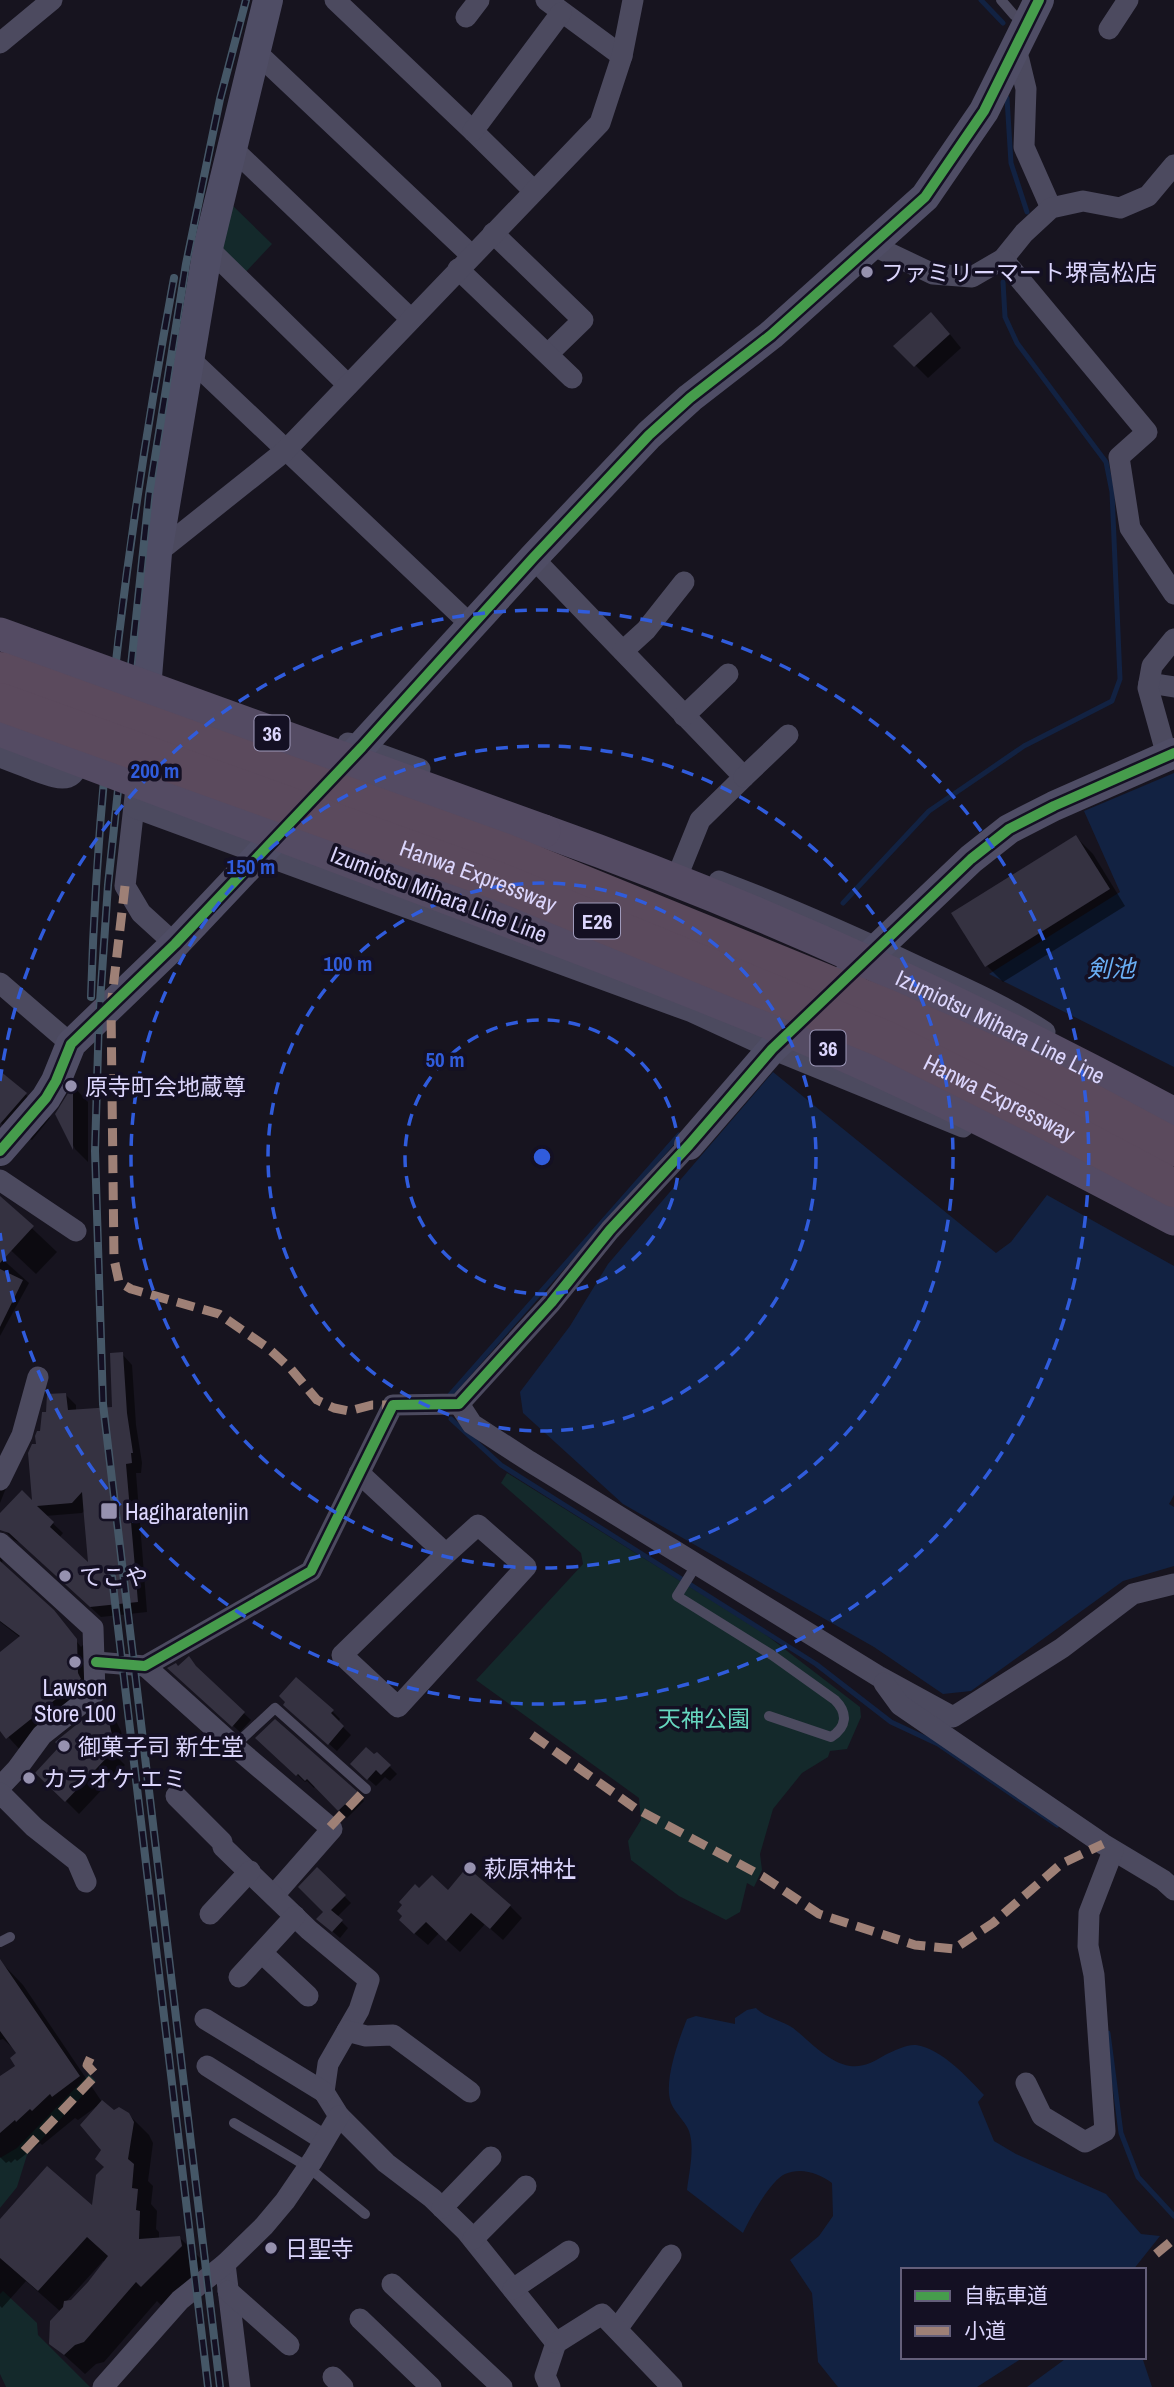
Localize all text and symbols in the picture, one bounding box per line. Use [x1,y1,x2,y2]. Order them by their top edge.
place label: ファミリーマート堺高松店 [881,257,1157,288]
marker: ファミリーマート堺高松店 [859,264,875,280]
road number: 36 [254,716,290,750]
text: 200 m [131,756,179,785]
street label: Hanwa Expressway [396,832,562,919]
street label: Izumiotsu Mihara Line Line [326,838,552,950]
text: 150 m [227,852,275,881]
road number: E26 [574,904,620,939]
text: 100 m [324,949,372,978]
water label: 剣池 [1087,952,1137,984]
street label: Izumiotsu Mihara Line Line [891,962,1111,1091]
road number: 36 [810,1030,846,1066]
text: 50 m [425,1045,465,1074]
street label: Hanwa Expressway [919,1046,1082,1149]
place label: 原寺町会地蔵尊 [85,1071,246,1102]
marker: 原寺町会地蔵尊 [63,1078,79,1094]
centre of rings [530,1145,554,1169]
place label: Hagiharatenjin [125,1496,249,1527]
marker: Hagiharatenjin [99,1501,119,1521]
place label: てこや [79,1561,148,1592]
marker: てこや [57,1568,73,1584]
marker: Lawson Store 100 [67,1654,83,1670]
place label: Lawson Store 100 [34,1672,116,1729]
park label: 天神公園 [658,1703,750,1734]
place label: 御菓子司 新生堂 [78,1731,244,1762]
marker: 御菓子司 新生堂 [56,1738,72,1754]
place label: カラオケ エミ [43,1763,186,1794]
marker: カラオケ エミ [21,1770,37,1786]
place label: 萩原神社 [484,1853,576,1884]
marker: 萩原神社 [462,1860,478,1876]
place label: 日聖寺 [285,2233,354,2264]
marker: 日聖寺 [263,2240,279,2256]
legend [901,2268,1146,2359]
text: 自転車道 [964,2281,1048,2310]
text: 小道 [964,2316,1006,2345]

